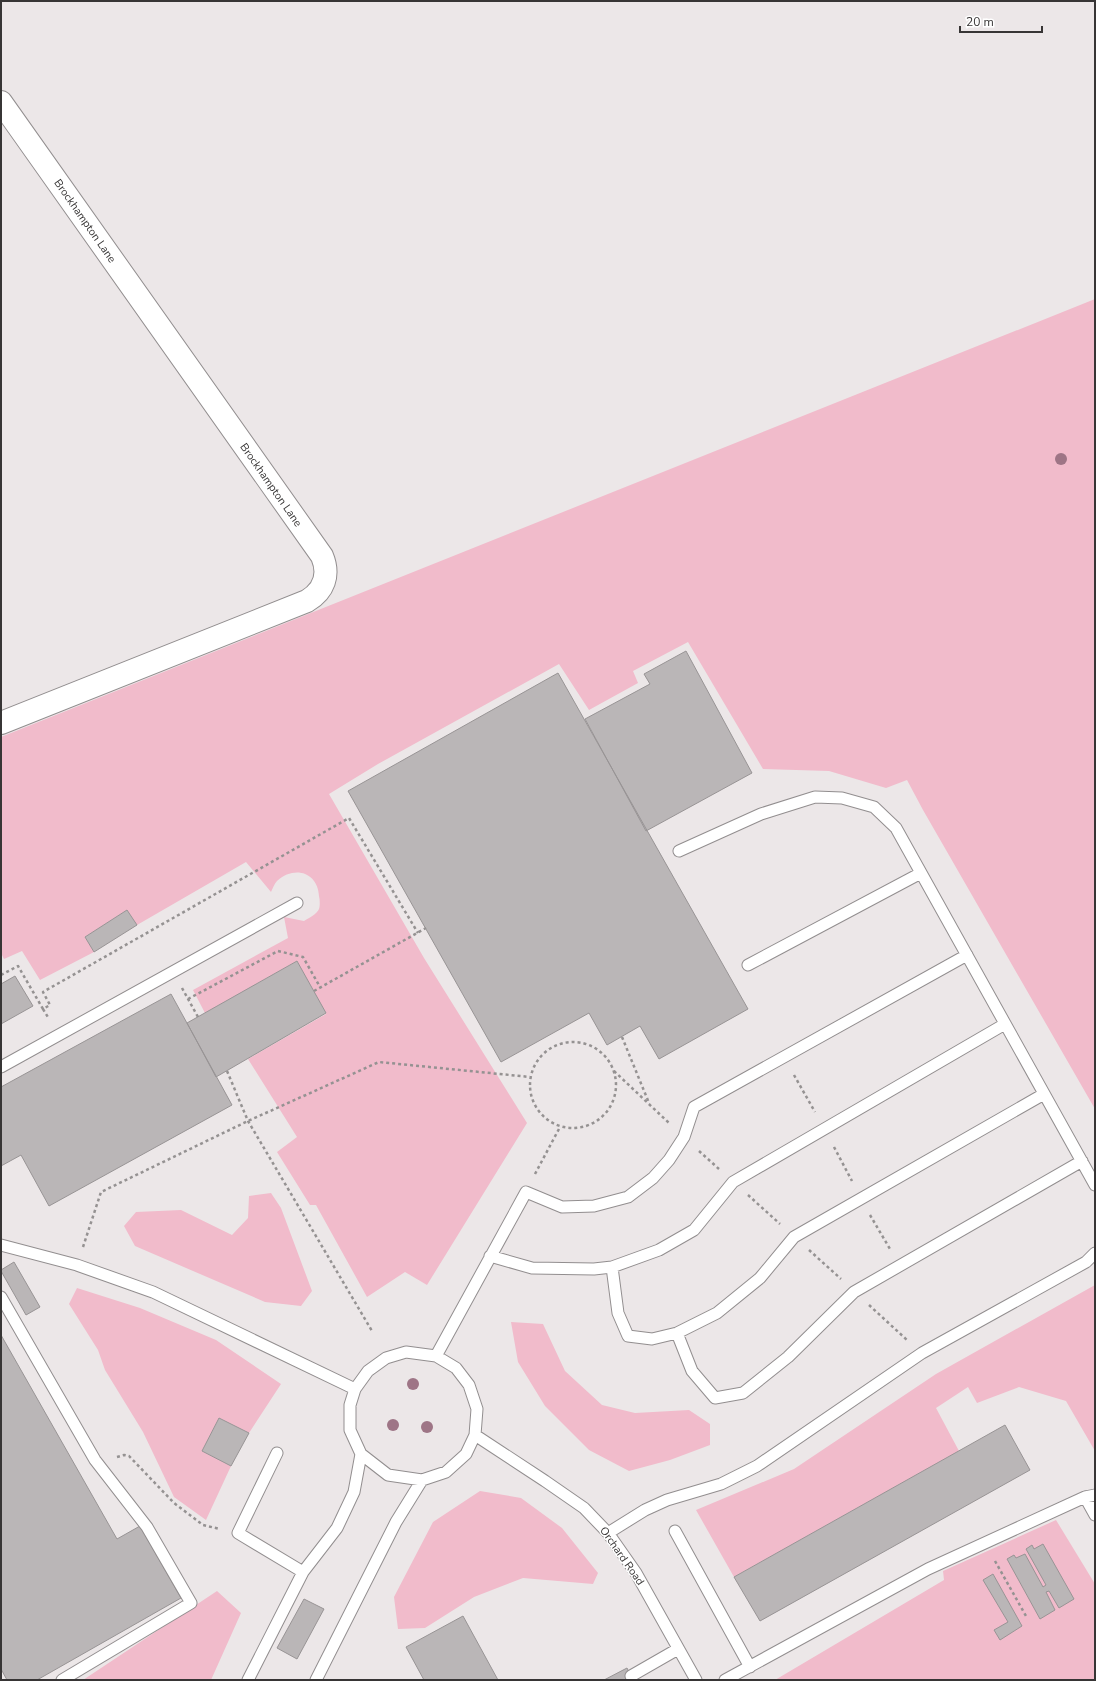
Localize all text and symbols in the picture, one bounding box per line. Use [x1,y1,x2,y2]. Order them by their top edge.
scale bar [960,8,1042,34]
text: 20 m [966,14,994,30]
street label: Brockhampton Lane [51,176,120,266]
street label: Brockhampton Lane [237,440,306,530]
street label: Orchard Road [596,1524,648,1588]

